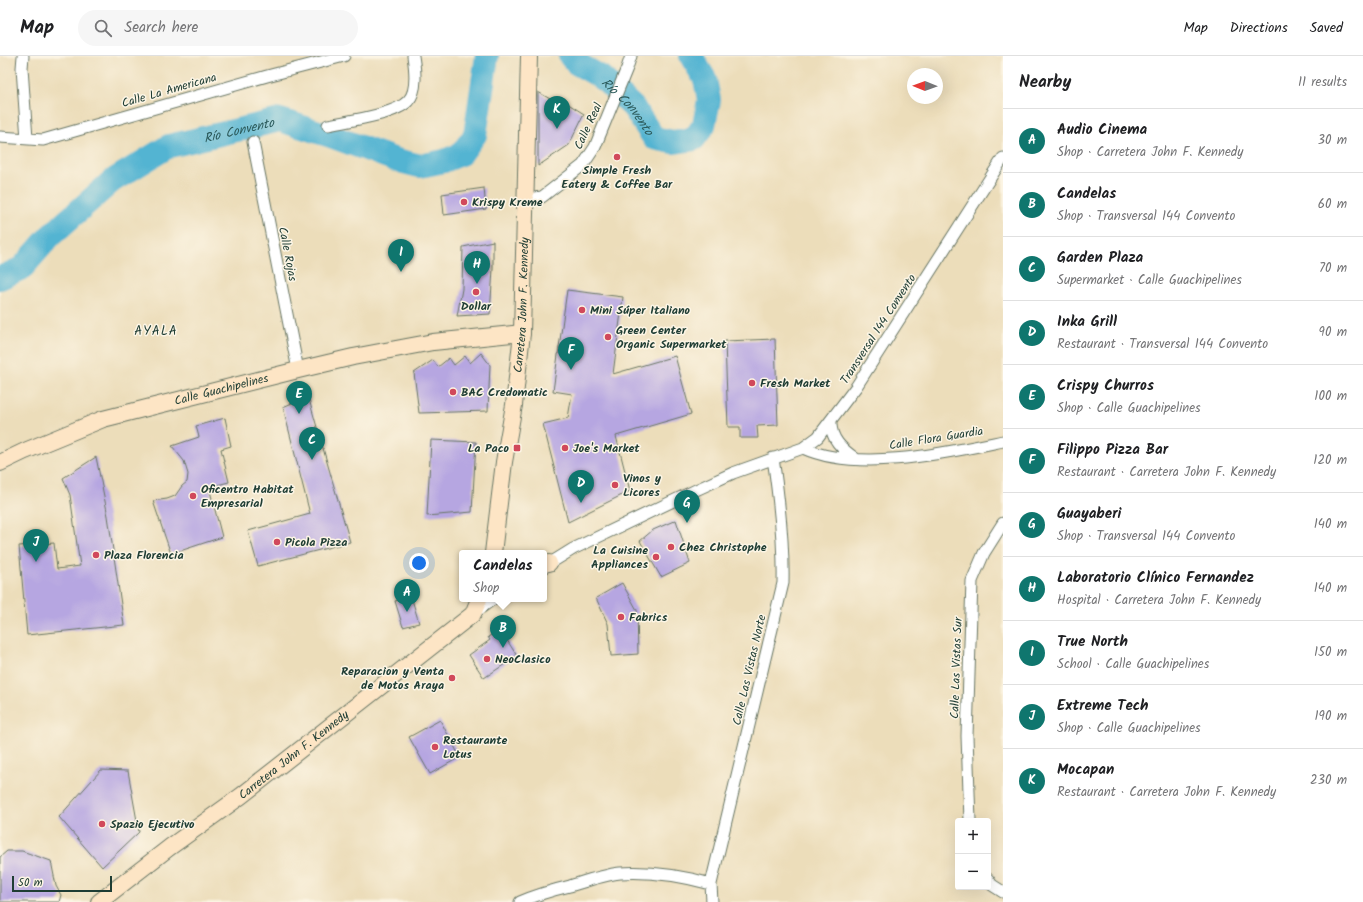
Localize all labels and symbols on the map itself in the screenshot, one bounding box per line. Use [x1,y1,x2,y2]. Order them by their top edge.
street label: Calle La Americana [119,68,219,113]
north arrow [907,68,943,104]
water label: Río Convento [596,73,659,141]
pin: K [544,96,570,129]
street label: Calle Real [569,100,608,153]
water label: Río Convento [202,112,277,150]
marker: Simple Fresh Eatery & Coffee Bar [612,152,622,162]
place label: Simple Fresh Eatery & Coffee Bar [562,161,673,194]
place label: Krispy Kreme [472,193,543,212]
marker: Krispy Kreme [459,197,469,207]
street label: Calle Rojas [273,225,302,283]
street label: Carretera John F. Kennedy [509,237,534,374]
pin: I [388,239,414,272]
pin: H [464,251,490,284]
street label: Transversal 144 Convento [836,270,921,388]
marker: Dollar [471,287,481,297]
place label: Dollar [461,297,492,316]
place label: Mini Súper Italiano [590,301,691,320]
marker: Mini Súper Italiano [577,305,587,315]
district label: AYALA [134,321,178,342]
place label: Green Center Organic Supermarket [616,321,727,354]
marker: Green Center Organic Supermarket [603,332,613,342]
pin: F [558,337,584,370]
street label: Calle Guachipelines [172,369,270,411]
place label: Fresh Market [760,374,831,393]
marker: Fresh Market [747,378,757,388]
pin: E [286,381,312,414]
place label: BAC Credomatic [461,383,548,402]
marker: BAC Credomatic [448,387,458,397]
street label: Calle Flora Guardia [888,422,985,455]
pin: C [299,427,325,460]
place label: La Paco [468,439,510,458]
place label: Joe's Market [573,439,640,458]
marker: La Paco [512,443,522,453]
marker: Joe's Market [560,443,570,453]
place label: Vinos y Licores [623,469,662,502]
pin: D [568,470,594,503]
place label: Oficentro Habitat Empresarial [201,480,294,513]
marker: Vinos y Licores [610,480,620,490]
pin: G [674,490,700,523]
marker: Oficentro Habitat Empresarial [188,491,198,501]
pin: J [23,529,49,562]
place label: Picola Pizza [285,533,347,552]
marker: Picola Pizza [272,537,282,547]
place label: Chez Christophe [679,538,767,557]
place label: La Cuisine Appliances [591,541,648,574]
marker: Chez Christophe [666,542,676,552]
place label: Plaza Florencia [104,546,184,565]
marker: Plaza Florencia [91,550,101,560]
marker: La Cuisine Appliances [651,552,661,562]
your location [409,553,429,573]
pin: A [394,579,420,612]
place label: Fabrics [629,608,668,627]
marker: Fabrics [616,612,626,622]
street label: Calle Las Vistas Norte [728,612,772,727]
pin: B [490,615,516,648]
street label: Calle Las Vistas Sur [945,616,968,719]
place label: NeoClasico [495,650,551,669]
marker: NeoClasico [482,654,492,664]
place label: Reparacion y Venta de Motos Araya [341,662,444,695]
marker: Reparacion y Venta de Motos Araya [447,673,457,683]
street label: Carretera John F. Kennedy [235,706,353,805]
place label: Restaurante Lotus [443,731,508,764]
marker: Restaurante Lotus [430,742,440,752]
place label: Spazio Ejecutivo [110,815,195,834]
marker: Spazio Ejecutivo [97,819,107,829]
scale bar [12,874,112,893]

